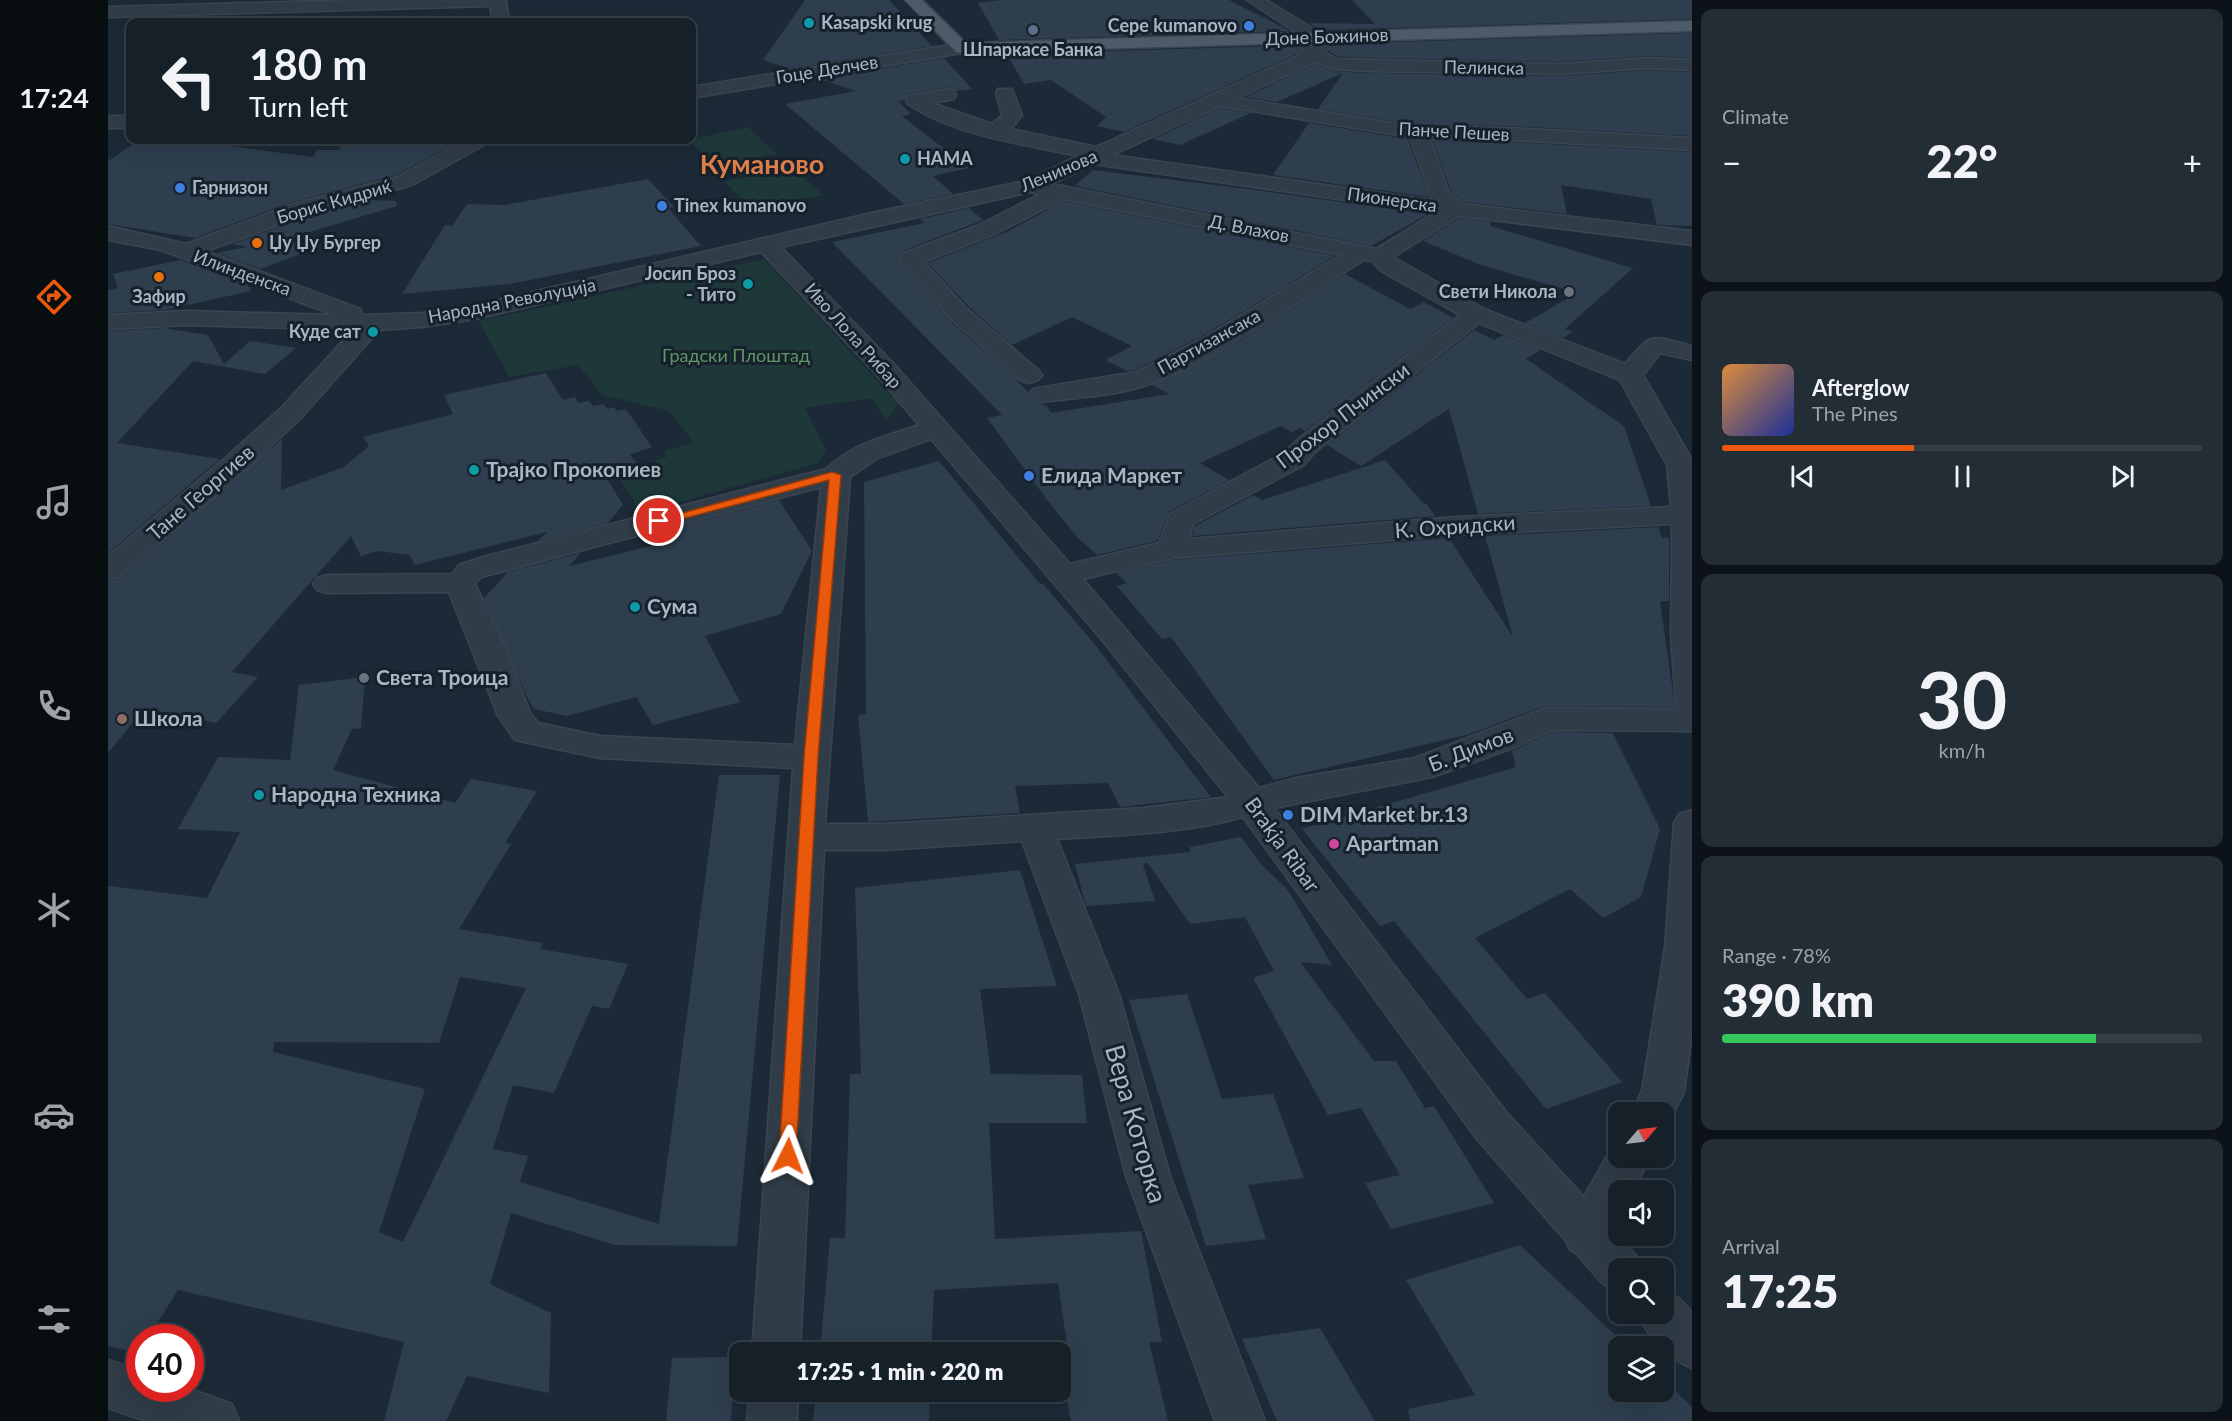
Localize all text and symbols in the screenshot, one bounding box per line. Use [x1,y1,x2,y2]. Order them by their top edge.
place label: Kasapski krug [821,11,933,33]
place label: Cepe kumanovo [1108,14,1237,36]
marker: Kasapski krug [802,16,816,30]
marker: Cepe kumanovo [1242,19,1256,33]
marker: Шпаркасе Банка [1026,23,1040,37]
street label: Доне Божинов [1265,23,1389,49]
place label: Шпаркасе Банка [963,38,1103,60]
text: 180 m [249,39,367,89]
icon: left [150,42,228,120]
street label: Гоце Делчев [774,50,879,88]
street label: Пелинска [1444,55,1524,79]
text: 17:24 [19,81,89,114]
text: Turn left [249,90,348,123]
text: Climate [1722,104,1789,128]
street label: Панче Пешев [1398,117,1510,145]
text: 22° [1927,134,1997,188]
text: − [1722,142,1741,182]
text: + [2183,142,2202,182]
street label: Ленинова [1016,144,1100,196]
district label: Куманово [700,147,824,180]
place label: НАМА [917,147,973,169]
marker: НАМА [898,152,912,166]
street label: Борис Кидриќ [274,174,394,228]
place label: Гарнизон [192,176,268,198]
marker: Гарнизон [173,181,187,195]
street label: Пионерска [1346,182,1438,216]
place label: Tinex kumanovo [674,194,806,216]
marker: Tinex kumanovo [655,199,669,213]
street label: Д. Влахов [1207,209,1291,247]
place label: Џу Џу Бургер [269,231,381,253]
marker: Џу Џу Бургер [250,236,264,250]
street label: Илинденска [191,244,294,300]
place label: Јосип Броз - Тито [645,262,736,305]
marker: Зафир [152,270,166,284]
street label: Народна Револуција [426,273,597,327]
icon: directions [33,276,75,318]
marker: Јосип Броз - Тито [741,277,755,291]
street label: Иво Лола Рибар [800,278,907,393]
place label: Свети Никола [1439,280,1557,302]
place label: Зафир [132,285,186,307]
marker: Свети Никола [1562,285,1576,299]
street label: Партизансака [1153,304,1264,378]
place label: Куде сат [289,320,362,342]
marker: Куде сат [366,325,380,339]
park label: Градски Плоштад [662,344,810,366]
street label: Прохор Пчински [1271,357,1414,473]
text: Afterglow [1812,374,1909,401]
text: The Pines [1812,401,1898,425]
street label: Тане Георгиев [141,439,259,545]
place label: Трајко Прокопиев [486,456,661,481]
icon: previous [1786,460,1819,493]
icon: pause [1946,460,1979,493]
icon: next [2106,460,2139,493]
place label: Елида Маркет [1041,462,1182,487]
marker: Трајко Прокопиев [467,463,481,477]
marker: Елида Маркет [1022,469,1036,483]
icon: music [33,481,75,523]
pin [633,495,684,546]
icon: arrive [642,504,675,537]
street label: К. Охридски [1394,509,1516,542]
place label: Сума [647,593,697,618]
marker: Сума [628,600,642,614]
text: 30 [1917,652,2007,746]
place label: Света Троица [376,664,508,689]
marker: Света Троица [357,671,371,685]
icon: phone [33,685,75,727]
place label: Школа [134,705,203,730]
marker: Школа [115,712,129,726]
street label: Б. Димов [1424,721,1516,776]
text: km/h [1939,738,1985,762]
place label: Народна Техника [271,781,441,806]
marker: Народна Техника [252,788,266,802]
street label: Brakja Ribar [1241,792,1326,897]
place label: DIM Market br.13 [1300,801,1468,826]
marker: DIM Market br.13 [1281,808,1295,822]
place label: Apartman [1345,830,1439,855]
marker: Apartman [1327,837,1341,851]
icon: climate [33,889,75,931]
text: Range · 78% [1722,943,1831,967]
text: 390 km [1722,973,1874,1027]
street label: Вера Которка [1099,1041,1175,1207]
icon: car [33,1094,75,1136]
north arrow [1608,1102,1674,1168]
map controls [1608,1102,1674,1402]
position arrow [756,1124,820,1188]
button: sound [1608,1180,1674,1246]
text: Arrival [1722,1234,1780,1258]
button: search [1608,1258,1674,1324]
text: 17:25 [1722,1264,1838,1318]
icon: filters [33,1298,75,1340]
speed limit sign: 40 [126,1324,204,1402]
button: layers [1608,1336,1674,1402]
text: 17:25 · 1 min · 220 m [797,1358,1003,1385]

